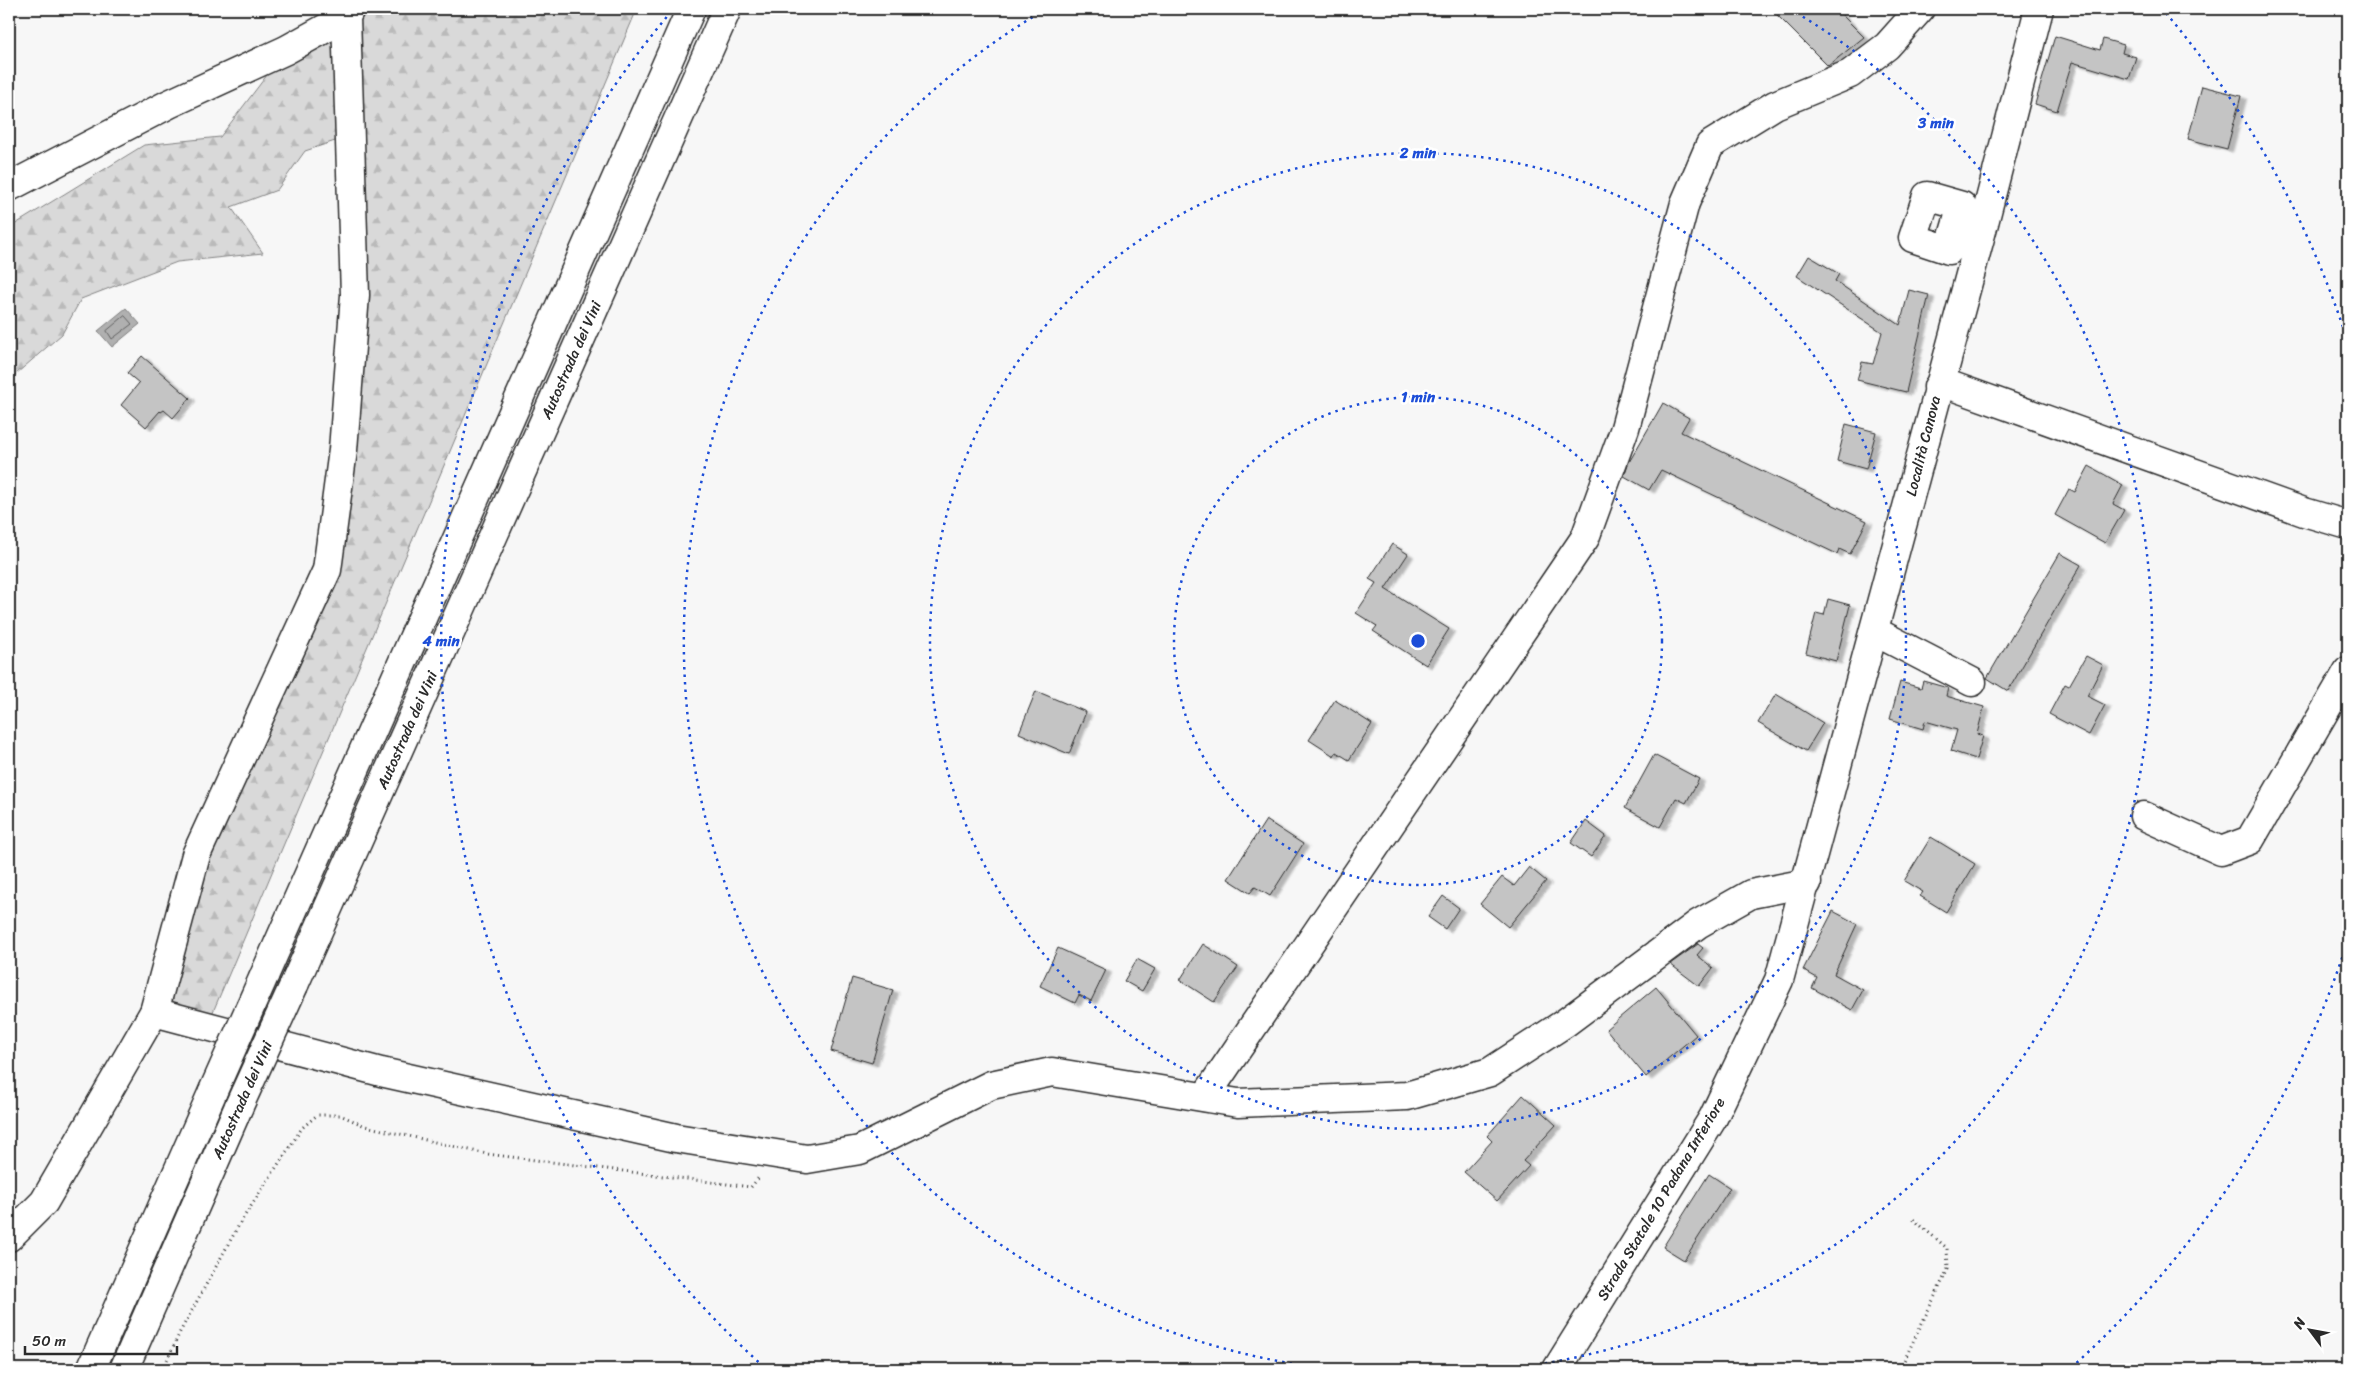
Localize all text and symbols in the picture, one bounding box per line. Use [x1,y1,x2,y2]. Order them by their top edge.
text: 3 min [1917,110,1955,136]
text: 2 min [1399,140,1437,166]
street label: Autostrada dei Vini [533,296,609,424]
text: 1 min [1401,384,1436,410]
street label: Località Canova [1898,393,1948,499]
text: 4 min [421,628,460,654]
centre of rings [1409,632,1427,650]
street label: Autostrada dei Vini [369,666,445,794]
street label: Autostrada dei Vini [204,1036,280,1164]
street label: Strada Statale 10 Padana Inferiore [1590,1092,1732,1306]
north arrow [2284,1306,2334,1356]
text: N [2286,1312,2313,1335]
scale bar [25,1323,178,1355]
text: 50 m [32,1328,67,1354]

